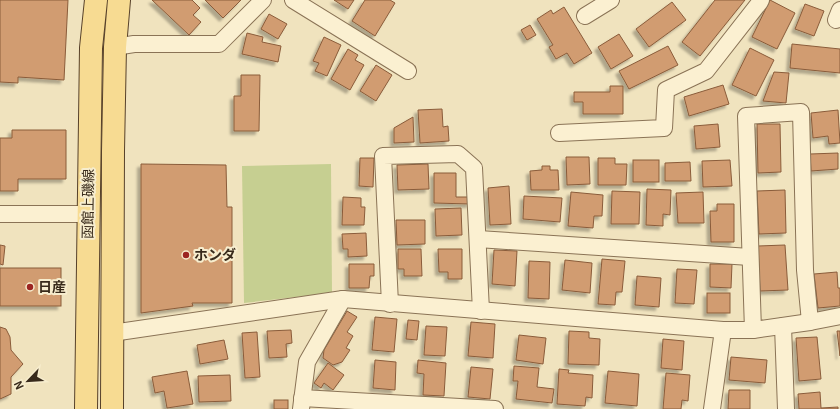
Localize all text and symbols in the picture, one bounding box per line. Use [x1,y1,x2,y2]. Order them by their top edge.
street label: 函館上磯線 [76,169,98,239]
place label: ホンダ [194,244,236,264]
marker: ホンダ [181,250,191,260]
place label: 日産 [38,276,66,296]
marker: 日産 [25,282,35,292]
north arrow [8,361,48,401]
text: N [9,379,27,393]

